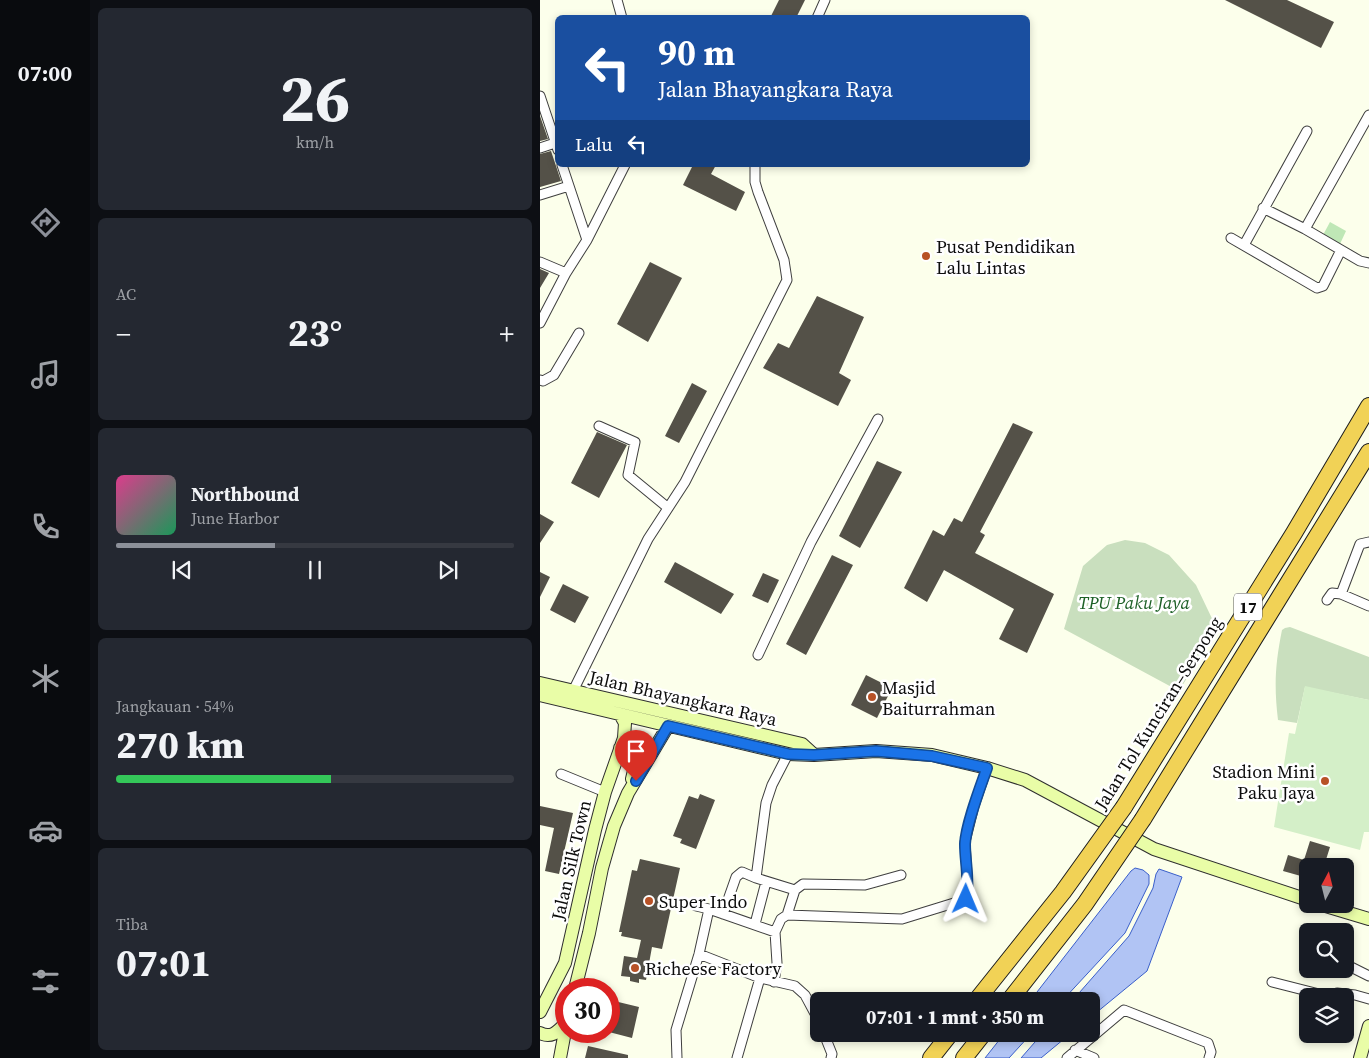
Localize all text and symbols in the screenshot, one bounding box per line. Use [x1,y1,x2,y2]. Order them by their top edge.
text: 90 m [658,29,735,77]
icon: left [575,35,640,100]
text: 26 [280,54,350,143]
text: 07:00 [18,58,72,88]
text: Jalan Bhayangkara Raya [658,74,893,104]
icon: left [623,130,651,158]
text: km/h [296,131,334,153]
text: Lalu [575,131,613,157]
icon: directions [28,205,63,240]
place label: Pusat Pendidikan Lalu Lintas [936,234,1076,280]
marker: Pusat Pendidikan Lalu Lintas [920,250,932,262]
text: AC [116,283,136,305]
text: 23° [288,307,342,359]
text: − [116,315,131,353]
text: + [499,315,514,353]
icon: music [28,357,63,392]
text: Northbound [191,481,299,507]
text: June Harbor [191,507,279,529]
icon: phone [28,509,63,544]
icon: previous [168,556,196,584]
icon: pause [301,556,329,584]
icon: next [434,556,462,584]
park label: TPU Paku Jaya [1078,590,1190,615]
road number: 17 [1234,594,1262,620]
street label: Jalan Tol Kunciran–Serpong [1088,612,1228,815]
icon: climate [28,661,63,696]
street label: Jalan Bhayangkara Raya [586,664,780,732]
place label: Masjid Baiturrahman [882,675,995,721]
marker: Masjid Baiturrahman [866,691,878,703]
text: Jangkauan · 54% [116,695,234,717]
text: 270 km [116,719,244,771]
pin [615,730,657,781]
icon: arrive [622,737,650,765]
place label: Stadion Mini Paku Jaya [1213,759,1316,805]
marker: Stadion Mini Paku Jaya [1319,775,1331,787]
street label: Jalan Silk Town [545,797,597,923]
icon: car [28,813,63,848]
north arrow [1299,858,1354,912]
map controls [1299,858,1354,1043]
position arrow [939,872,991,924]
place label: Super Indo [659,889,748,914]
marker: Super Indo [643,895,655,907]
text: Tiba [116,913,148,935]
button: search [1299,923,1354,978]
text: 07:01 [116,937,211,989]
place label: Richeese Factory [645,956,782,981]
marker: Richeese Factory [629,962,641,974]
icon: filters [28,964,63,999]
speed limit sign: 30 [555,978,620,1043]
button: layers [1299,988,1354,1043]
text: 07:01 · 1 mnt · 350 m [866,1004,1044,1030]

